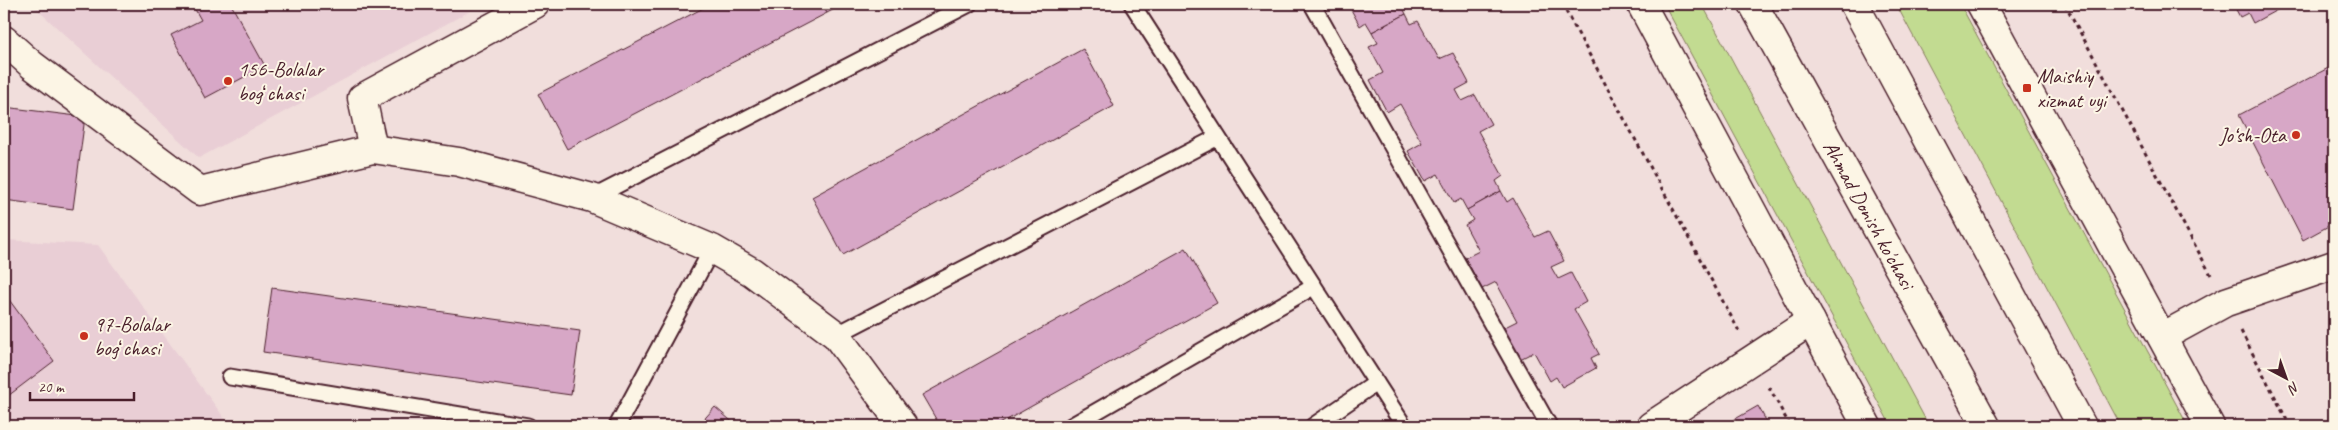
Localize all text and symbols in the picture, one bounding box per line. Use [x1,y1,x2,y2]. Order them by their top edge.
place label: 156-Bolalar bogʻchasi [238,56,325,106]
place label: Maishiy xizmat uyi [2037,63,2109,113]
marker: 156-Bolalar bogʻchasi [222,75,234,87]
marker: Maishiy xizmat uyi [2021,82,2033,94]
place label: Jo‘sh-Ota [2218,122,2288,148]
marker: Jo‘sh-Ota [2290,129,2302,141]
street label: Ahmad Donish ko'chasi [1818,136,1922,296]
place label: 97-Bolalar bogʻchasi [94,311,171,361]
marker: 97-Bolalar bogʻchasi [78,330,90,342]
north arrow [2260,352,2310,402]
scale bar [30,370,134,402]
text: 20 m [38,378,65,397]
text: N [2284,378,2303,398]

